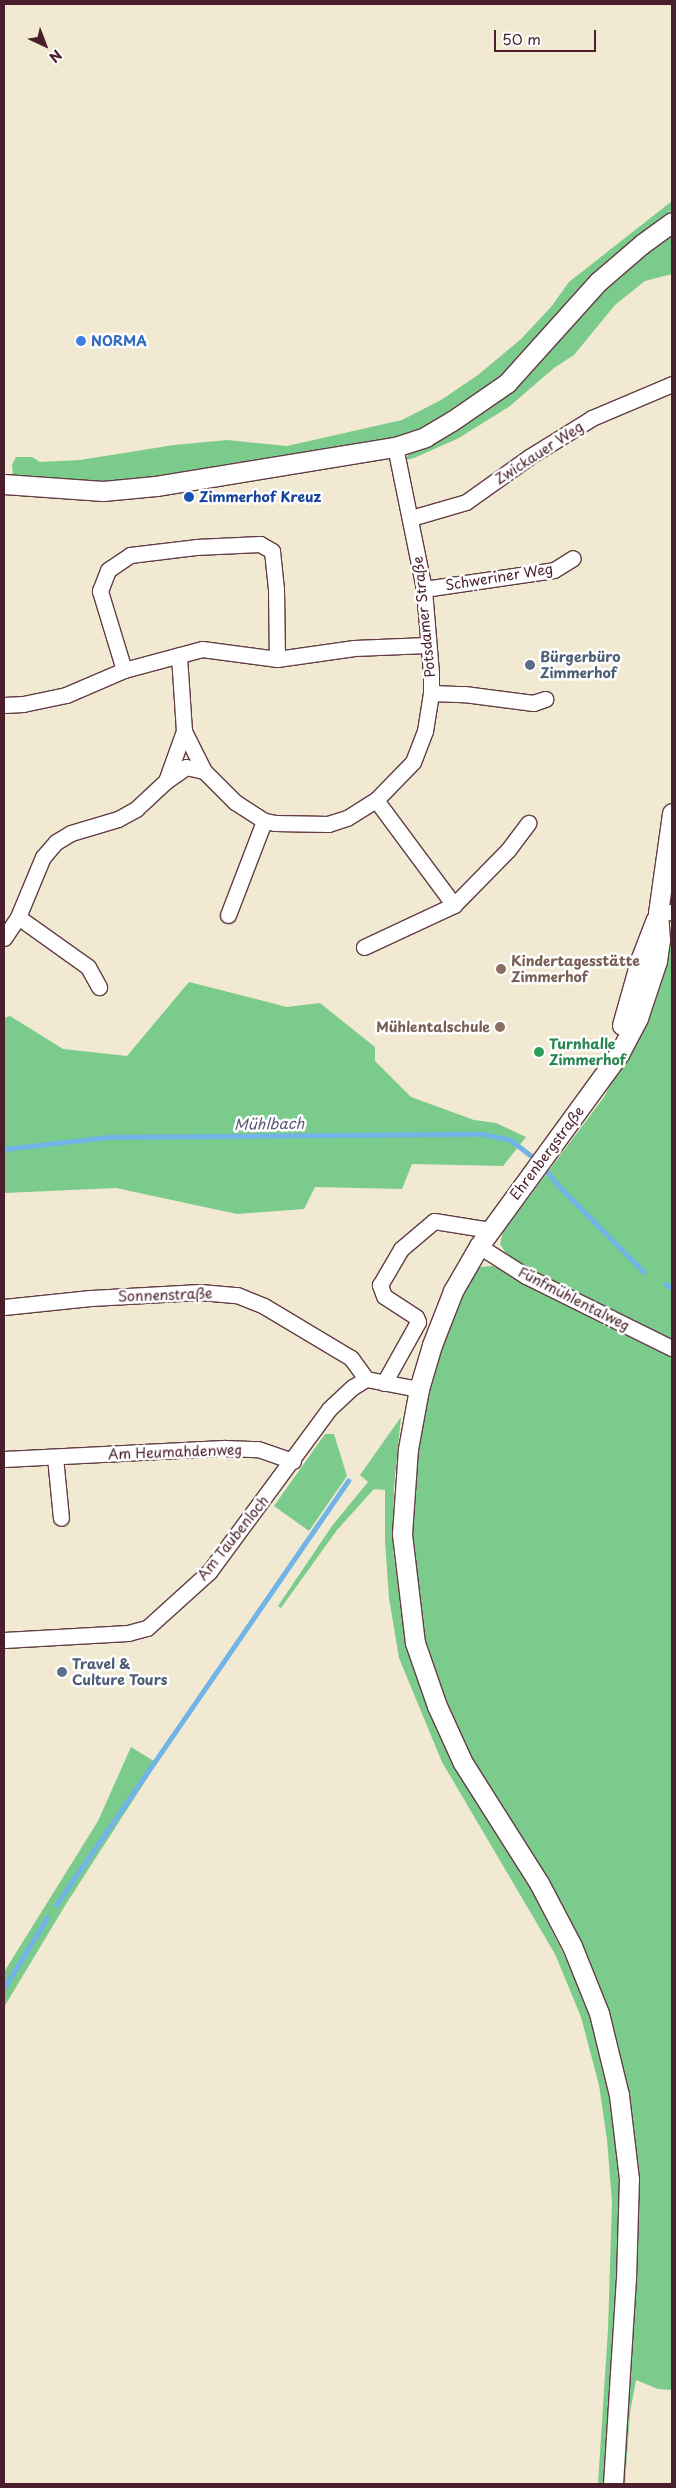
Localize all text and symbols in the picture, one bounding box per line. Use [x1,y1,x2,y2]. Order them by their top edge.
north arrow [20,20,70,70]
scale bar [496,20,598,52]
text: 50 m [502,27,541,50]
text: N [44,45,67,68]
place label: NORMA [91,333,147,349]
marker: NORMA [75,335,87,347]
street label: Zwickauer Weg [491,418,587,488]
place label: Zimmerhof Kreuz [199,489,321,505]
marker: Zimmerhof Kreuz [183,491,195,503]
street label: Potsdamer Straße [409,555,439,679]
street label: Schweriner Weg [444,560,554,594]
place label: Bürgerbüro Zimmerhof [540,649,621,682]
marker: Bürgerbüro Zimmerhof [524,659,536,671]
place label: Kindertagesstätte Zimmerhof [511,953,640,986]
marker: Kindertagesstätte Zimmerhof [495,963,507,975]
place label: Mühlentalschule [376,1019,490,1035]
marker: Mühlentalschule [494,1021,506,1033]
place label: Turnhalle Zimmerhof [549,1036,626,1068]
marker: Turnhalle Zimmerhof [533,1046,545,1058]
street label: Ehrenbergstraße [506,1103,588,1203]
water label: Mühlbach [234,1113,304,1133]
street label: Fünfmühlentalweg [515,1264,633,1334]
street label: Sonnenstraße [117,1285,213,1305]
street label: Am Heumahdenweg [107,1441,243,1463]
street label: Am Taubenloch [194,1492,272,1584]
place label: Travel & Culture Tours [72,1656,167,1688]
marker: Travel & Culture Tours [56,1666,68,1678]

